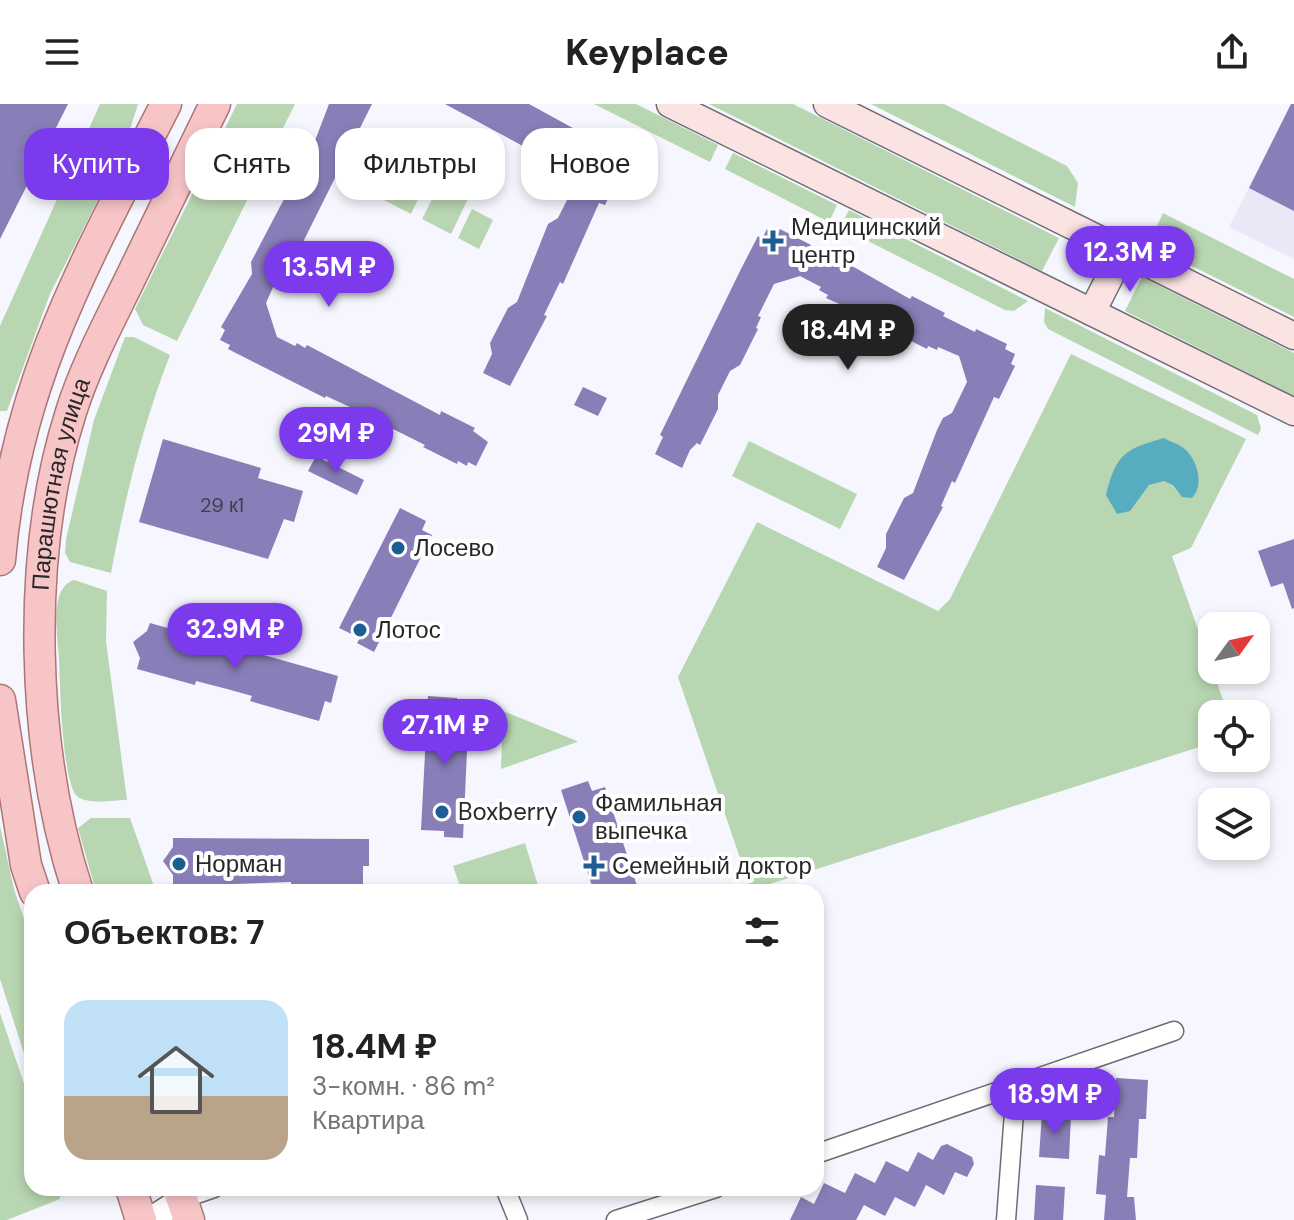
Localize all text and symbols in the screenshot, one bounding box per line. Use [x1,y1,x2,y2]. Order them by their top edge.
text: Keyplace [565,29,729,76]
icon: menu [40,30,84,74]
icon: share [1210,30,1254,74]
chip: Купить [24,128,169,200]
chip: Снять [185,128,319,200]
chip: Фильтры [335,128,505,200]
chip: Новое [521,128,658,200]
place label: Медицинский центр [791,211,941,270]
pin: 12.3M ₽ [1056,226,1204,294]
marker: Медицинский центр [762,230,784,252]
text: 12.3M ₽ [1084,235,1176,269]
pin: 13.5M ₽ [255,241,403,309]
text: 13.5M ₽ [282,250,376,284]
pin: 18.4M ₽ [774,304,922,372]
text: 18.4M ₽ [800,313,896,347]
street label: Парашютная улица [25,372,97,591]
pin: 29M ₽ [280,407,392,475]
text: 29M ₽ [297,416,375,450]
house number: 29 к1 [200,492,244,518]
place label: Лосево [414,532,494,563]
marker: Лосево [389,539,407,557]
pin: 32.9M ₽ [161,603,309,671]
text: 32.9M ₽ [185,612,285,646]
north arrow [1198,612,1270,684]
map controls [1198,612,1270,860]
place label: Лотос [376,614,441,645]
marker: Лотос [351,621,369,639]
pin: 27.1M ₽ [371,699,519,767]
button: locate [1198,700,1270,772]
text: 27.1M ₽ [401,708,489,742]
place label: Фамильная выпечка [595,787,723,846]
button: layers [1198,788,1270,860]
place label: Boxberry [458,796,558,827]
marker: Boxberry [433,803,451,821]
marker: Фамильная выпечка [570,808,588,826]
place label: Норман [195,848,282,879]
place label: Семейный доктор [612,850,812,881]
marker: Норман [170,855,188,873]
marker: Семейный доктор [583,855,605,877]
text: Объектов: 7 [64,910,264,955]
icon: filters [740,910,784,954]
text: 18.4M ₽ [312,1024,437,1069]
icon: home [128,1032,224,1128]
pin: 18.9M ₽ [981,1068,1129,1136]
text: 3-комн. · 86 m² [312,1069,495,1103]
text: 18.9M ₽ [1008,1077,1102,1111]
text: Квартира [312,1103,424,1137]

